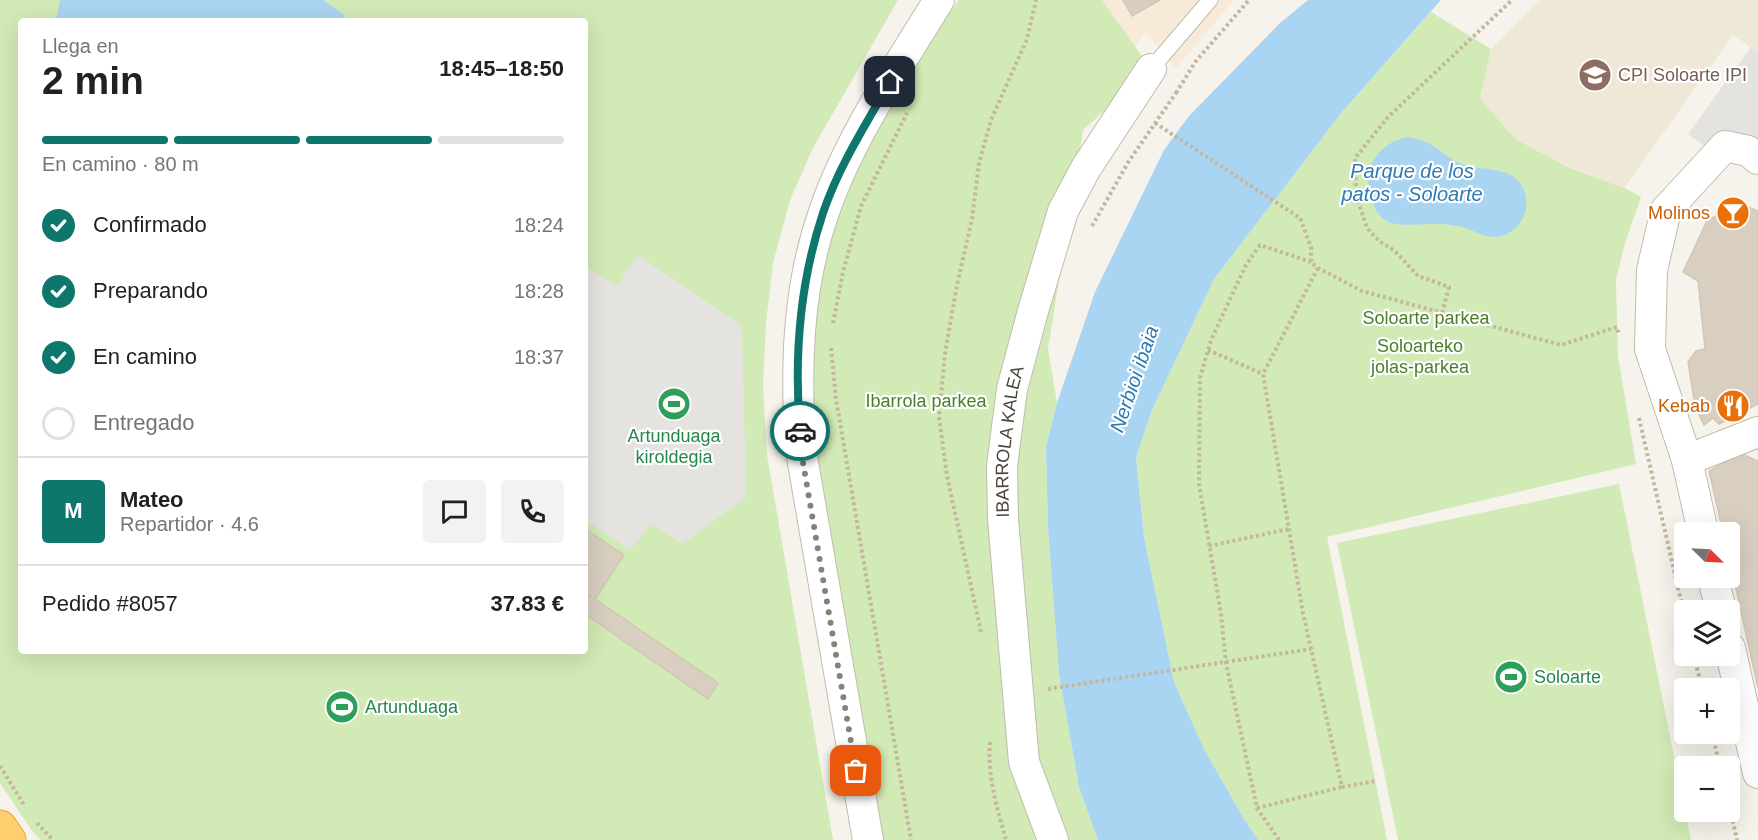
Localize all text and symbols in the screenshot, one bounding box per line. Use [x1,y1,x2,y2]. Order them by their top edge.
text: Llega en [42,35,119,57]
text: 18:45–18:50 [439,56,564,81]
pin [864,56,915,107]
school or university icon: CPI Soloarte IPI [1577,57,1613,93]
text: 2 min [42,59,144,102]
icon: home [873,65,906,98]
place label: CPI Soloarte IPI [1618,65,1747,85]
text: En camino · 80 m [42,153,199,175]
water label: Parque de los patos - Soloarte [1340,160,1483,205]
bar icon: Molinos [1715,195,1751,231]
place label: Molinos [1648,203,1710,223]
icon: check [42,209,75,242]
text: Confirmado [93,212,207,237]
text: 18:24 [514,214,564,236]
icon: check [42,275,75,308]
text: Preparando [93,278,208,303]
text: 18:28 [514,280,564,302]
park label: Soloarte parkea [1362,308,1491,328]
water label: Nerbioi ibaia [1106,323,1162,435]
park label: Soloarteko jolas-parkea [1370,336,1470,377]
icon: check [42,341,75,374]
text: En camino [93,344,197,369]
text: 18:37 [514,346,564,368]
street label: IBARROLA KALEA [992,363,1028,518]
sports icon: Artunduaga kiroldegia [656,386,692,422]
restaurant icon: Kebab [1715,388,1751,424]
park label: Ibarrola parkea [865,391,988,411]
place label: Kebab [1658,396,1710,416]
courier [770,401,830,461]
text: Entregado [93,410,195,435]
icon: car [784,415,817,448]
place label: Artunduaga kiroldegia [627,426,722,467]
button: chat [423,480,486,543]
button: phone [501,480,564,543]
text: Mateo [120,487,184,512]
text: M [64,498,83,523]
text: Repartidor · 4.6 [120,513,259,535]
north arrow [1674,522,1740,588]
map controls [1674,522,1740,822]
text: Pedido #8057 [42,591,178,616]
text: 37.83 € [491,591,564,616]
button: layers [1674,600,1740,666]
sports icon: Soloarte [1493,659,1529,695]
place label: Soloarte [1534,667,1601,687]
button: + [1674,678,1740,744]
sports icon: Artunduaga [324,689,360,725]
place label: Artunduaga [365,697,459,717]
pin [830,745,881,796]
icon: bag [839,754,872,787]
button: − [1674,756,1740,822]

